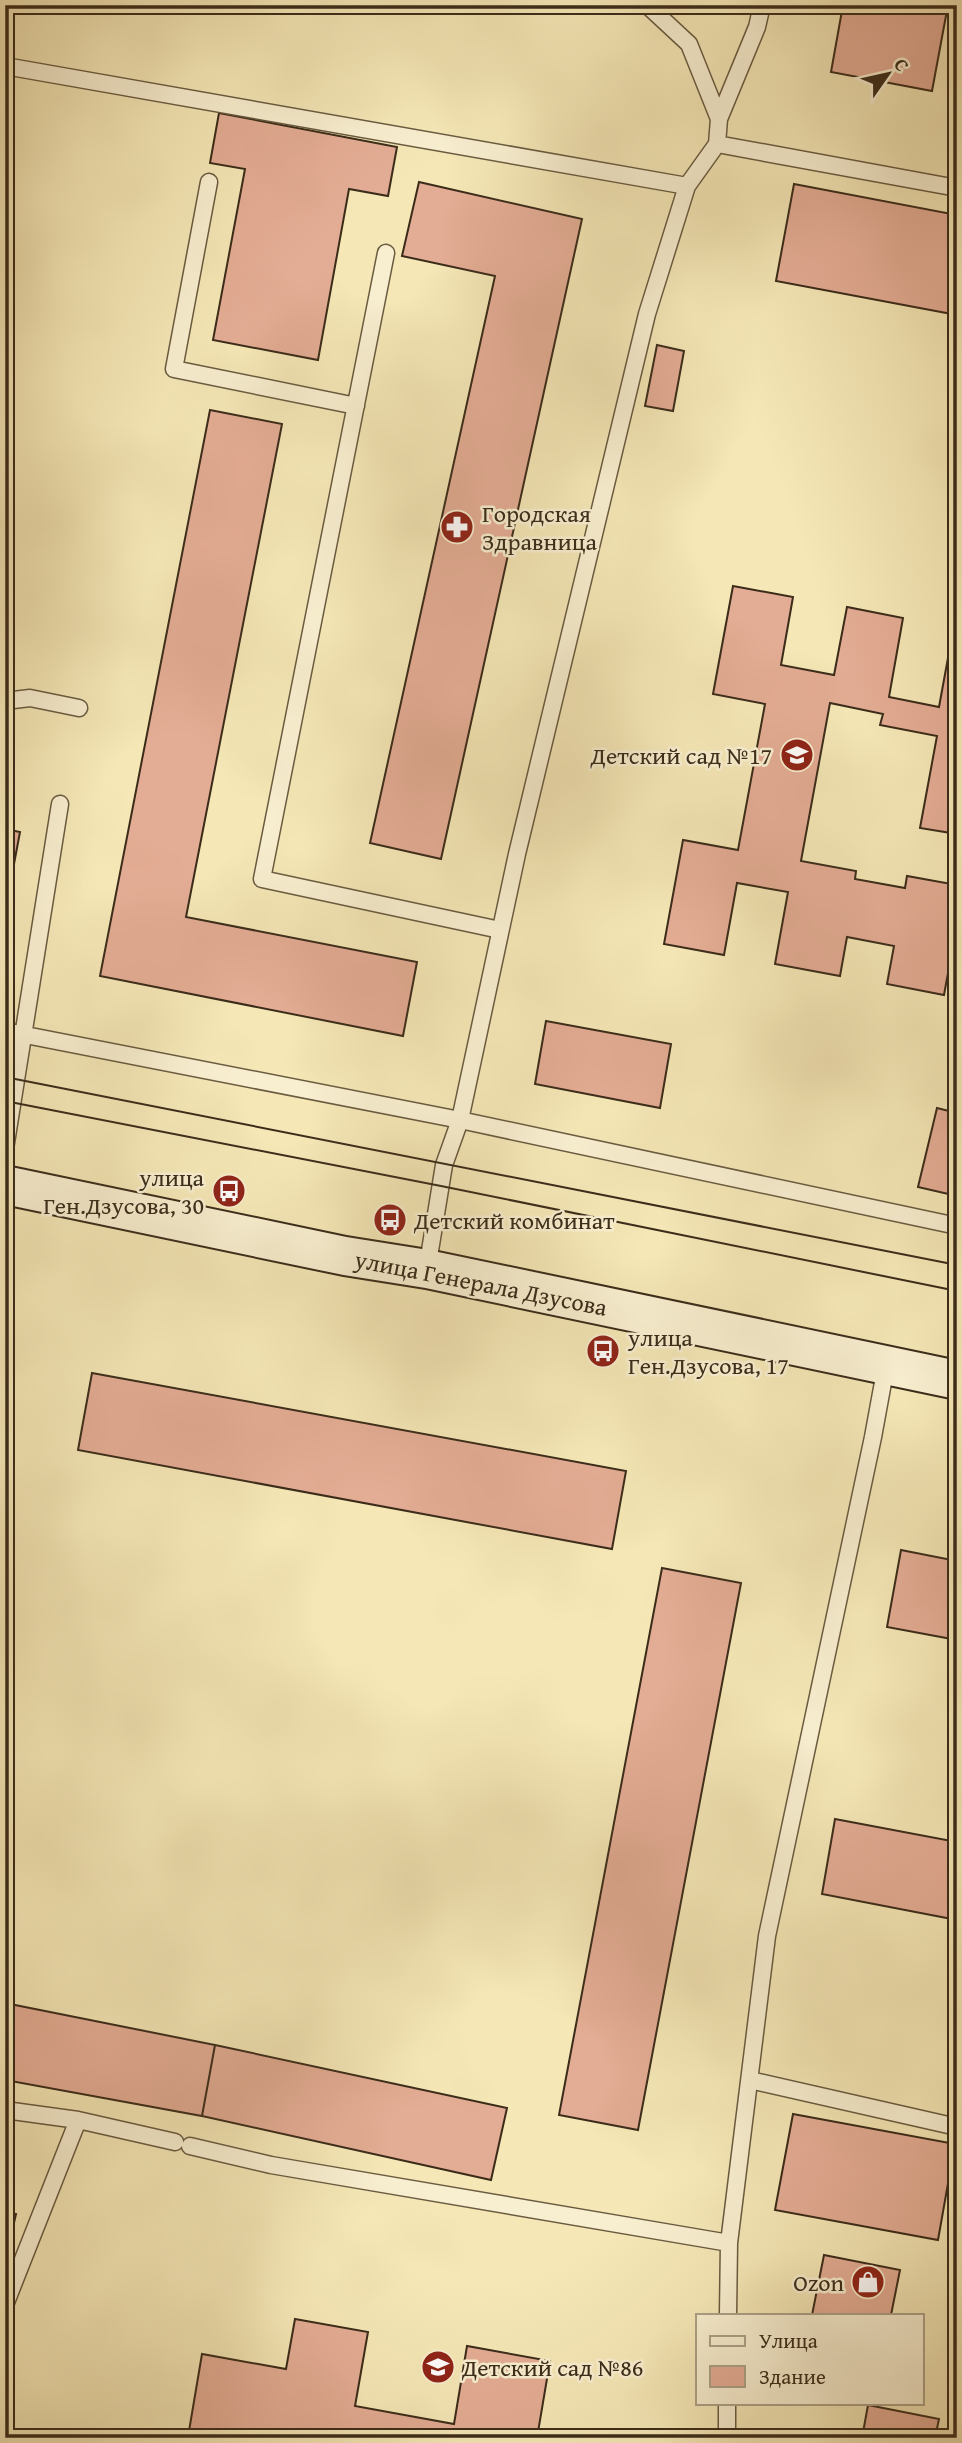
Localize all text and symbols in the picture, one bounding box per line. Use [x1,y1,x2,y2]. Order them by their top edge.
north arrow [853,38,923,108]
text: С [887,52,917,77]
place label: Городская Здравница [482,496,597,559]
pharmacy icon: Городская Здравница [438,508,476,546]
school or university icon: Детский сад №17 [778,736,816,774]
place label: Детский сад №17 [590,738,772,773]
place label: улица Ген.Дзусова, 30 [43,1160,205,1223]
bus stop icon: улица Ген.Дзусова, 30 [210,1172,248,1210]
bus stop icon: Детский комбинат [371,1201,409,1239]
place label: Детский комбинат [413,1203,615,1238]
street label: улица Генерала Дзусова [351,1241,611,1325]
place label: улица Ген.Дзусова, 17 [627,1320,789,1383]
bus stop icon: улица Ген.Дзусова, 17 [584,1332,622,1370]
shop icon: Ozon [849,2263,887,2301]
place label: Ozon [793,2265,845,2300]
legend [696,2314,923,2404]
text: Улица [759,2325,818,2356]
school or university icon: Детский сад №86 [419,2348,457,2386]
place label: Детский сад №86 [461,2350,643,2385]
text: Здание [759,2361,826,2392]

